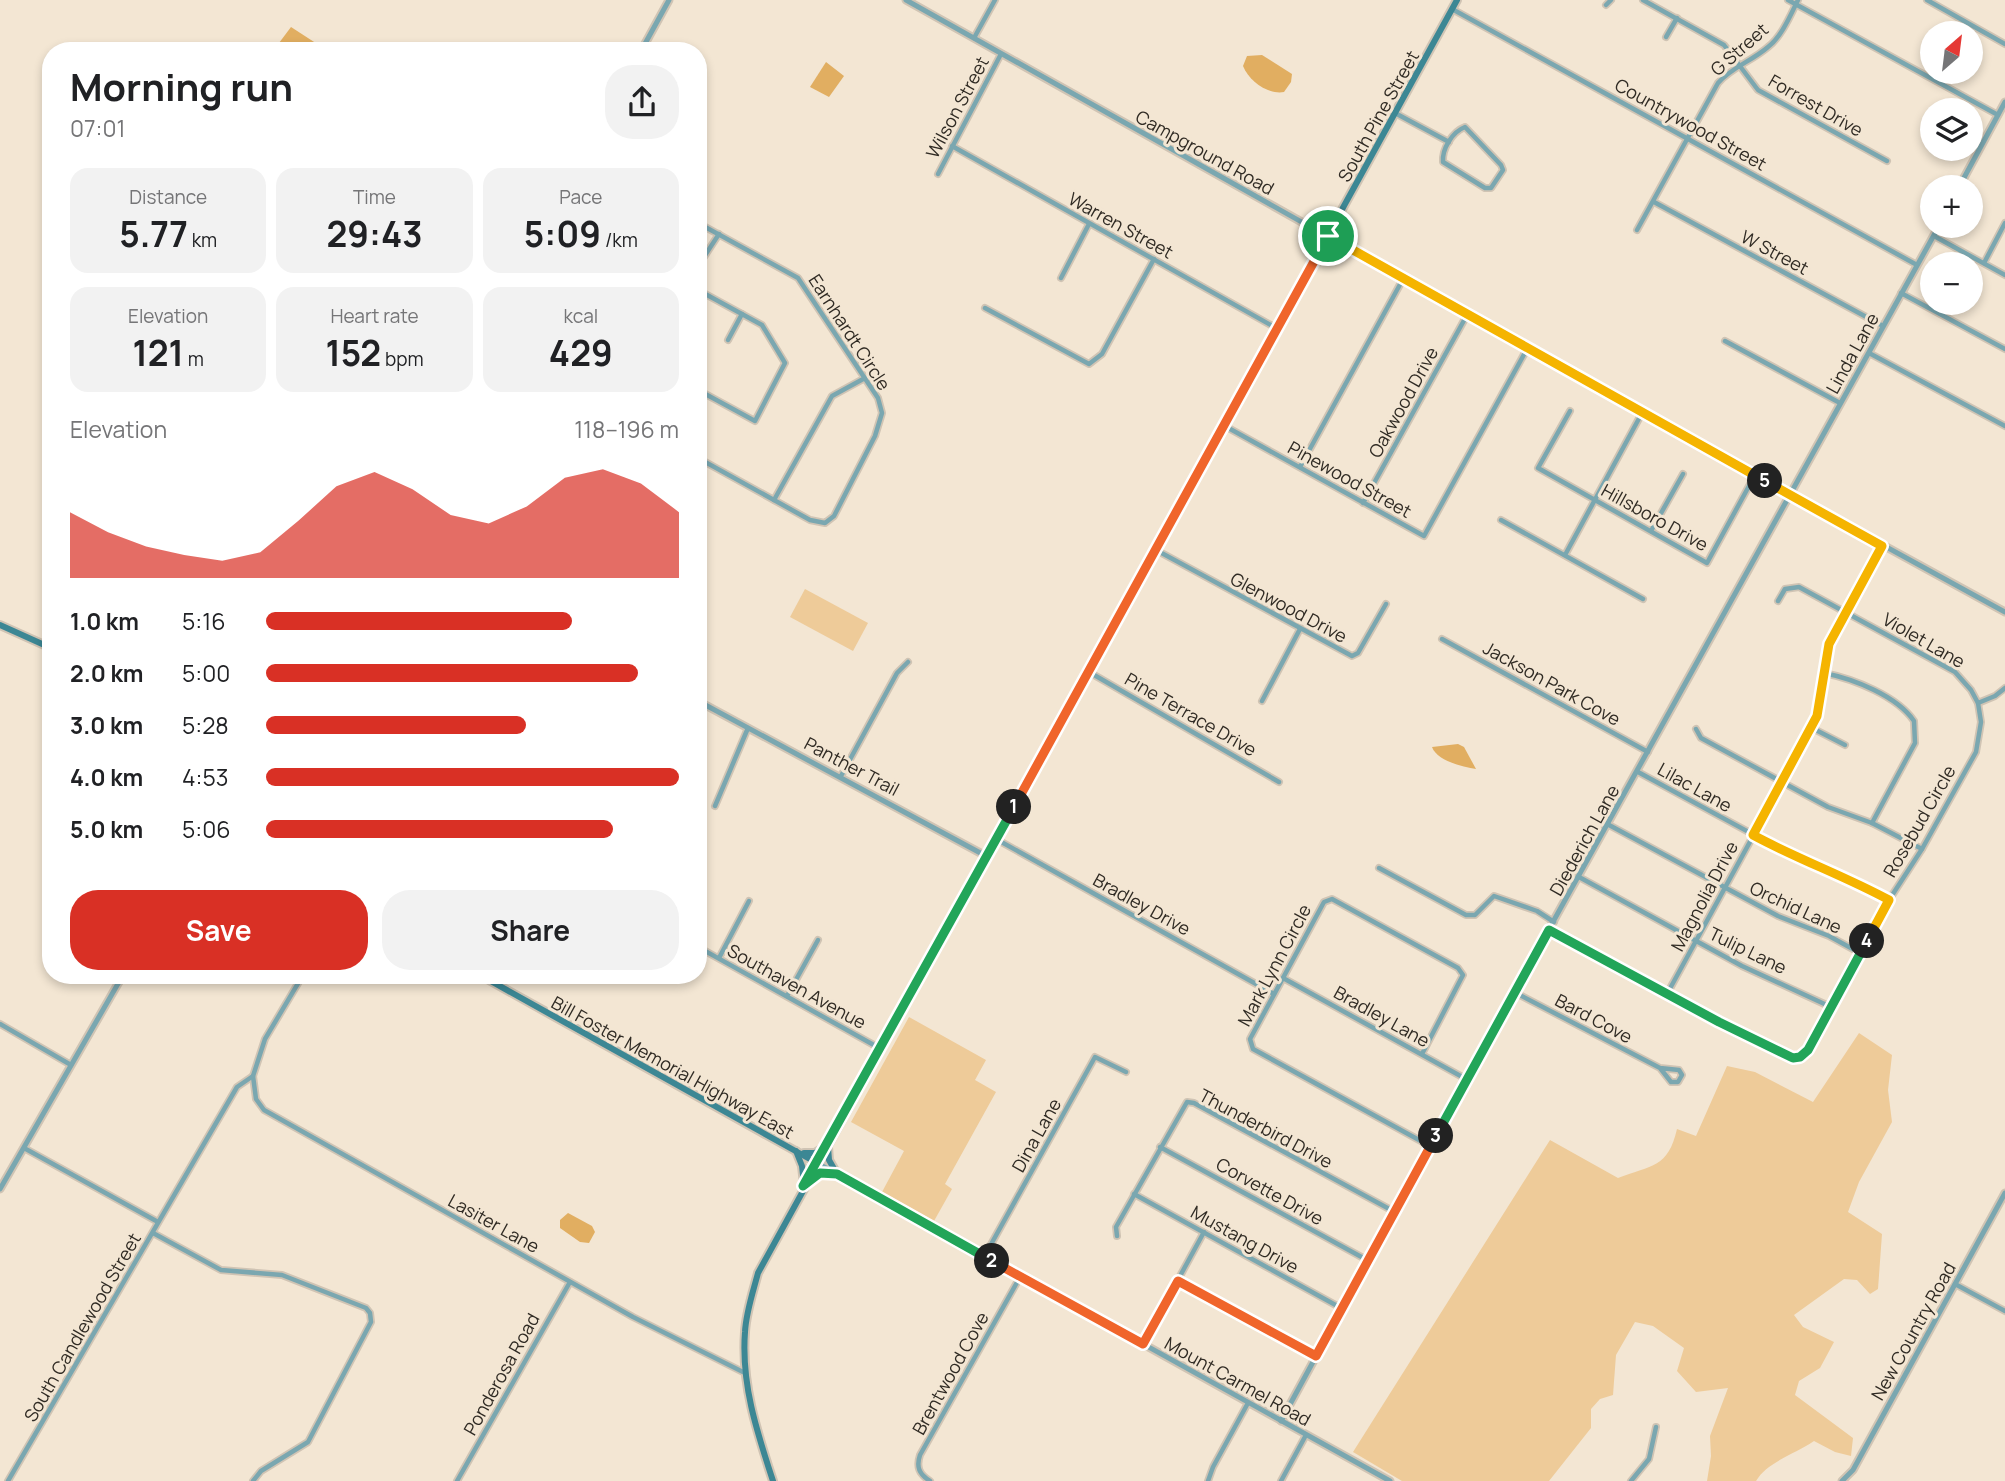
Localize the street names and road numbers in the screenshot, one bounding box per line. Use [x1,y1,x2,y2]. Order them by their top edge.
street label: G Street [1705,17,1773,81]
street label: South Pine Street [1332,46,1424,186]
street label: Wilson Street [920,52,994,162]
street label: Forrest Drive [1764,68,1868,142]
street label: Countrywood Street [1611,72,1771,176]
street label: Campground Road [1132,104,1278,200]
street label: Warren Street [1064,186,1178,264]
street label: W Street [1737,224,1813,280]
street label: Earnhardt Circle [804,269,896,395]
street label: Linda Lane [1820,308,1884,398]
street label: Oakwood Drive [1363,342,1443,462]
street label: Pinewood Street [1284,435,1416,523]
street label: Hillsboro Drive [1597,478,1713,556]
street label: Glenwood Drive [1226,566,1352,648]
street label: Violet Lane [1878,607,1970,673]
street label: Jackson Park Cove [1479,635,1625,731]
street label: Pine Terrace Drive [1121,667,1261,761]
street label: Panther Trail [800,731,904,801]
street label: Lilac Lane [1654,757,1736,817]
street label: Rosebud Circle [1877,761,1961,881]
street label: Diederich Lane [1544,780,1624,900]
street label: Magnolia Drive [1665,837,1743,955]
street label: Bradley Drive [1089,867,1195,941]
street label: Orchid Lane [1746,875,1846,939]
street label: Mark Lynn Circle [1232,900,1316,1030]
street label: Tulip Lane [1705,921,1791,979]
street label: Southaven Avenue [723,938,871,1034]
street label: Bradley Lane [1330,980,1434,1052]
street label: Bard Cove [1551,988,1637,1048]
street label: Bill Foster Memorial Highway East [547,990,799,1144]
street label: Thunderbird Drive [1195,1083,1337,1173]
street label: Dina Lane [1006,1094,1066,1176]
street label: Corvette Drive [1212,1152,1328,1230]
street label: Lasiter Lane [444,1188,544,1258]
street label: Mustang Drive [1187,1200,1303,1278]
street label: South Candlewood Street [18,1228,146,1426]
street label: New Country Road [1865,1258,1961,1404]
street label: Brentwood Cove [906,1307,994,1439]
street label: Ponderosa Road [458,1309,544,1439]
street label: Mount Carmel Road [1161,1331,1315,1431]

